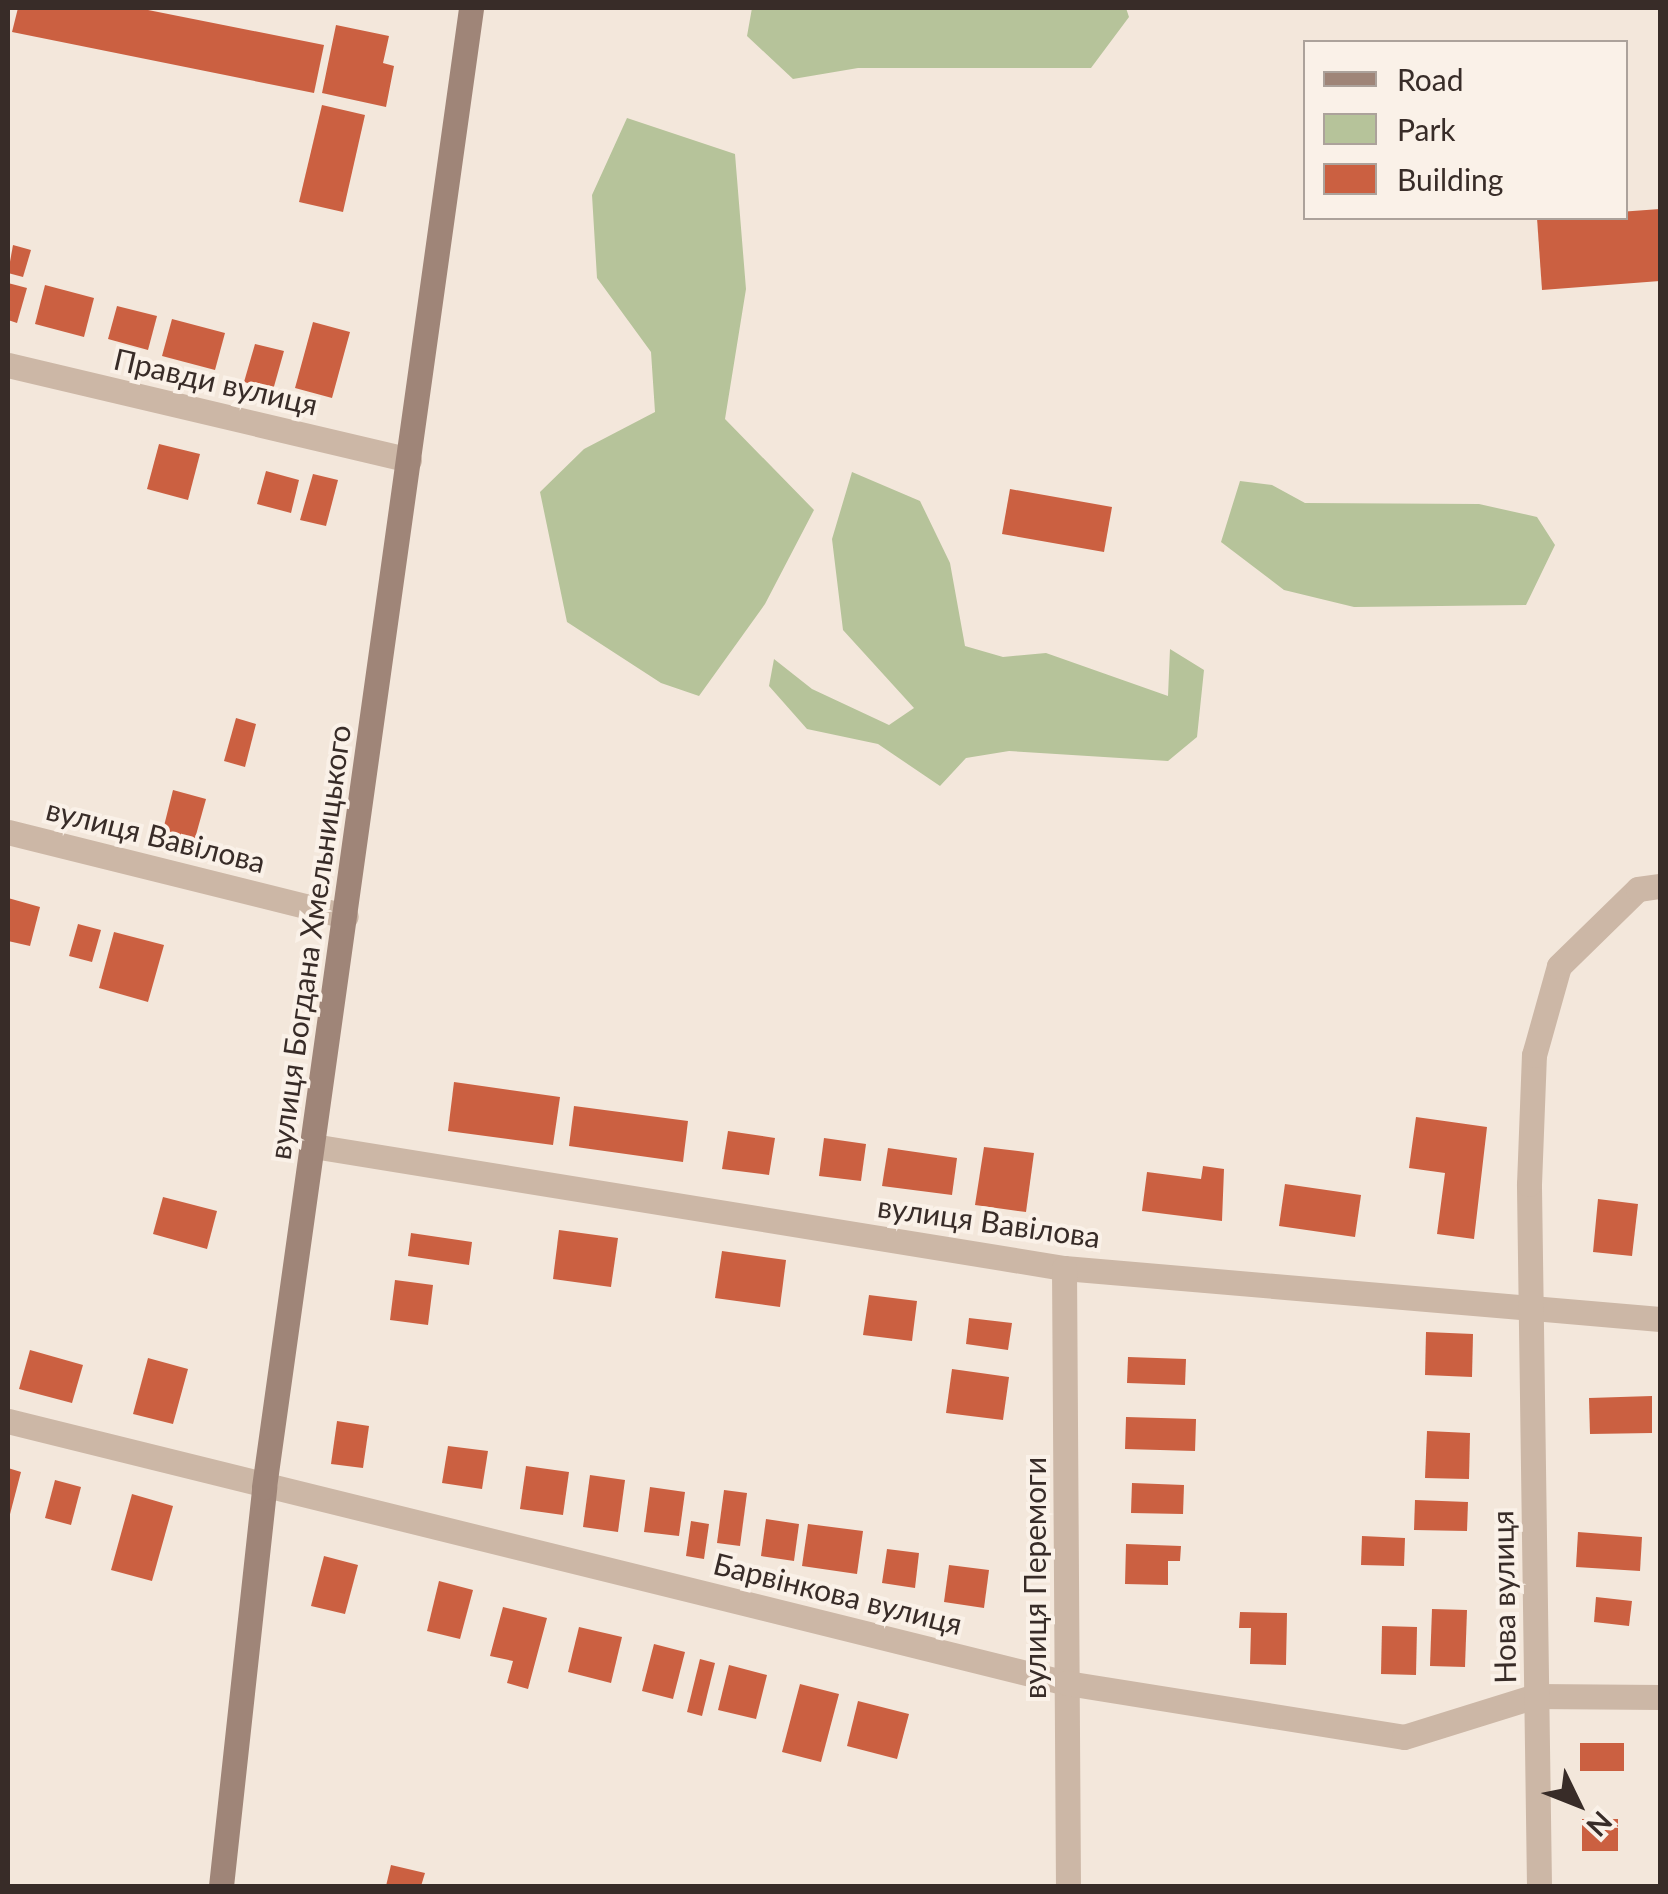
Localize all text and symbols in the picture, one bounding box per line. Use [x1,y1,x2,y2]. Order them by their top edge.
legend [1303,40,1628,220]
text: Road [1397,61,1464,97]
text: Park [1397,111,1456,147]
text: Building [1397,161,1503,197]
street label: Правди вулиця [111,340,321,422]
street label: вулиця Богдана Хмельницького [261,722,357,1162]
street label: вулиця Вавілова [43,790,269,880]
street label: вулиця Вавілова [875,1188,1103,1254]
street label: вулиця Перемоги [1016,1457,1052,1699]
street label: Нова вулиця [1483,1510,1523,1684]
street label: Барвінкова вулиця [710,1545,966,1641]
north arrow [1528,1754,1628,1854]
text: N [1580,1805,1620,1844]

